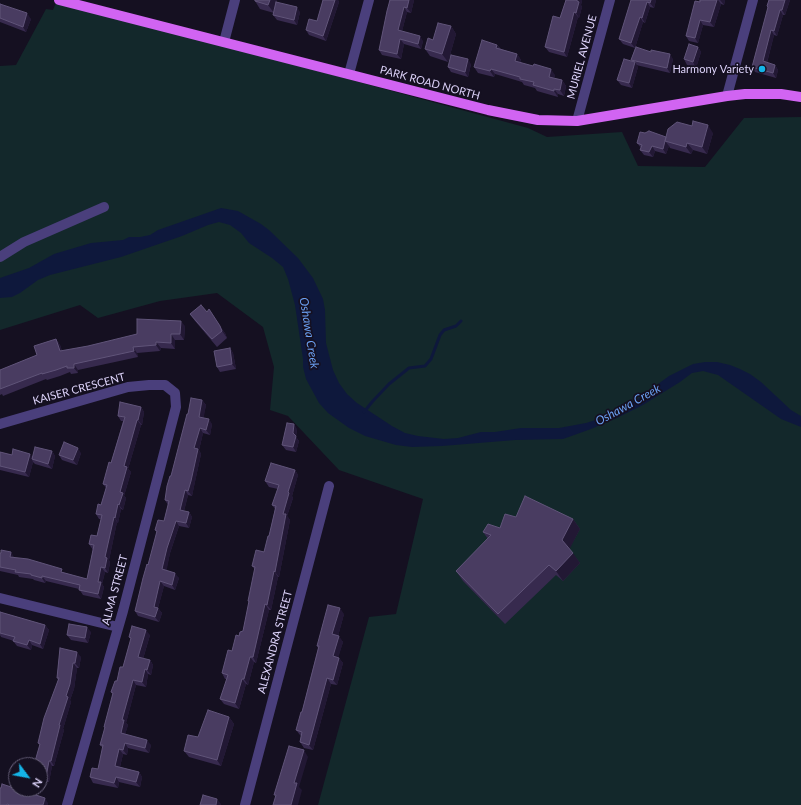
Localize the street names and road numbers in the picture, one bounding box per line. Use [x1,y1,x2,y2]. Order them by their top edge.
street label: MURIEL AVENUE [564,13,600,101]
street label: PARK ROAD NORTH [378,63,482,103]
street label: KAISER CRESCENT [31,370,127,408]
street label: ALMA STREET [99,553,131,627]
street label: ALEXANDRA STREET [255,589,295,695]

